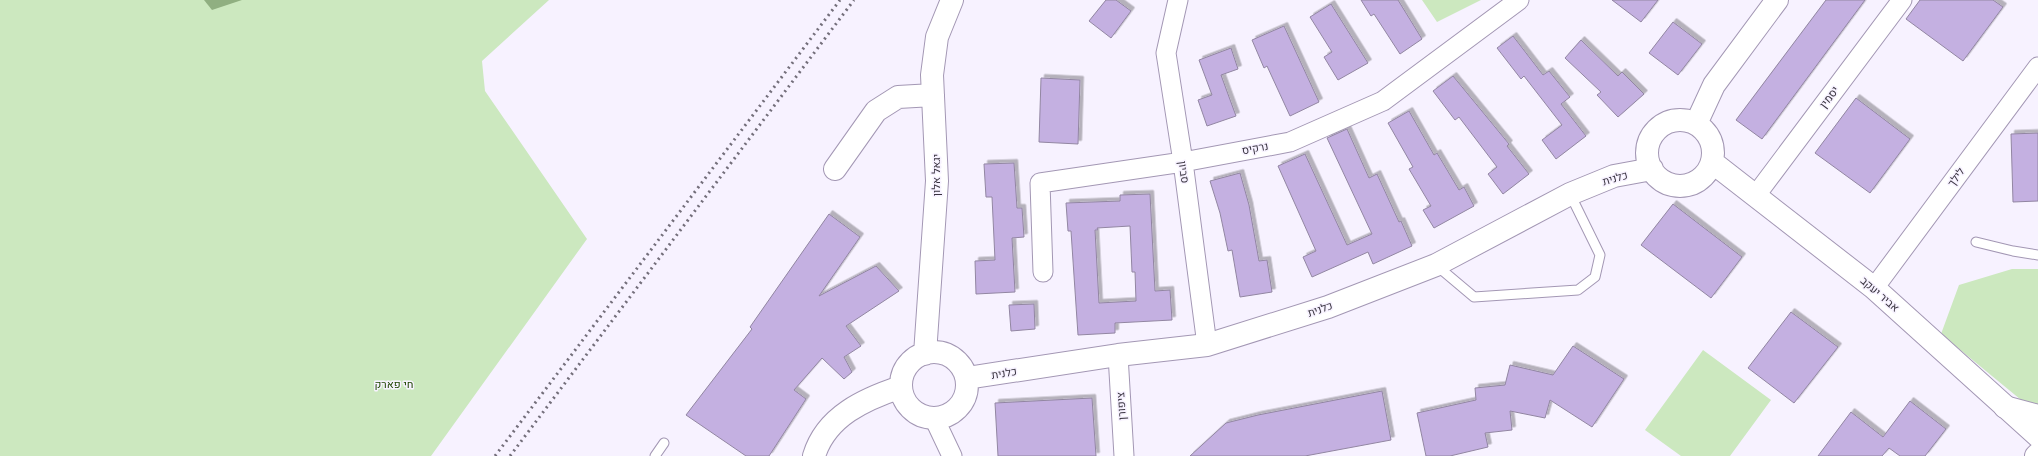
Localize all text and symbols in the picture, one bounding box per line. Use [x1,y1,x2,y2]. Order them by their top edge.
street label: יסמין [1816,83,1842,111]
street label: נרקיס [1241,139,1269,157]
street label: יגאל אלון [929,154,943,196]
street label: סביון [1175,160,1193,184]
street label: לילך [1944,164,1968,189]
street label: כלנית [1601,168,1629,188]
street label: אביר יעקב [1858,273,1902,315]
street label: כלנית [1306,298,1334,320]
street label: כלנית [990,364,1018,382]
park label: חי פארק [374,377,414,391]
street label: ציפורן [1113,392,1129,420]

